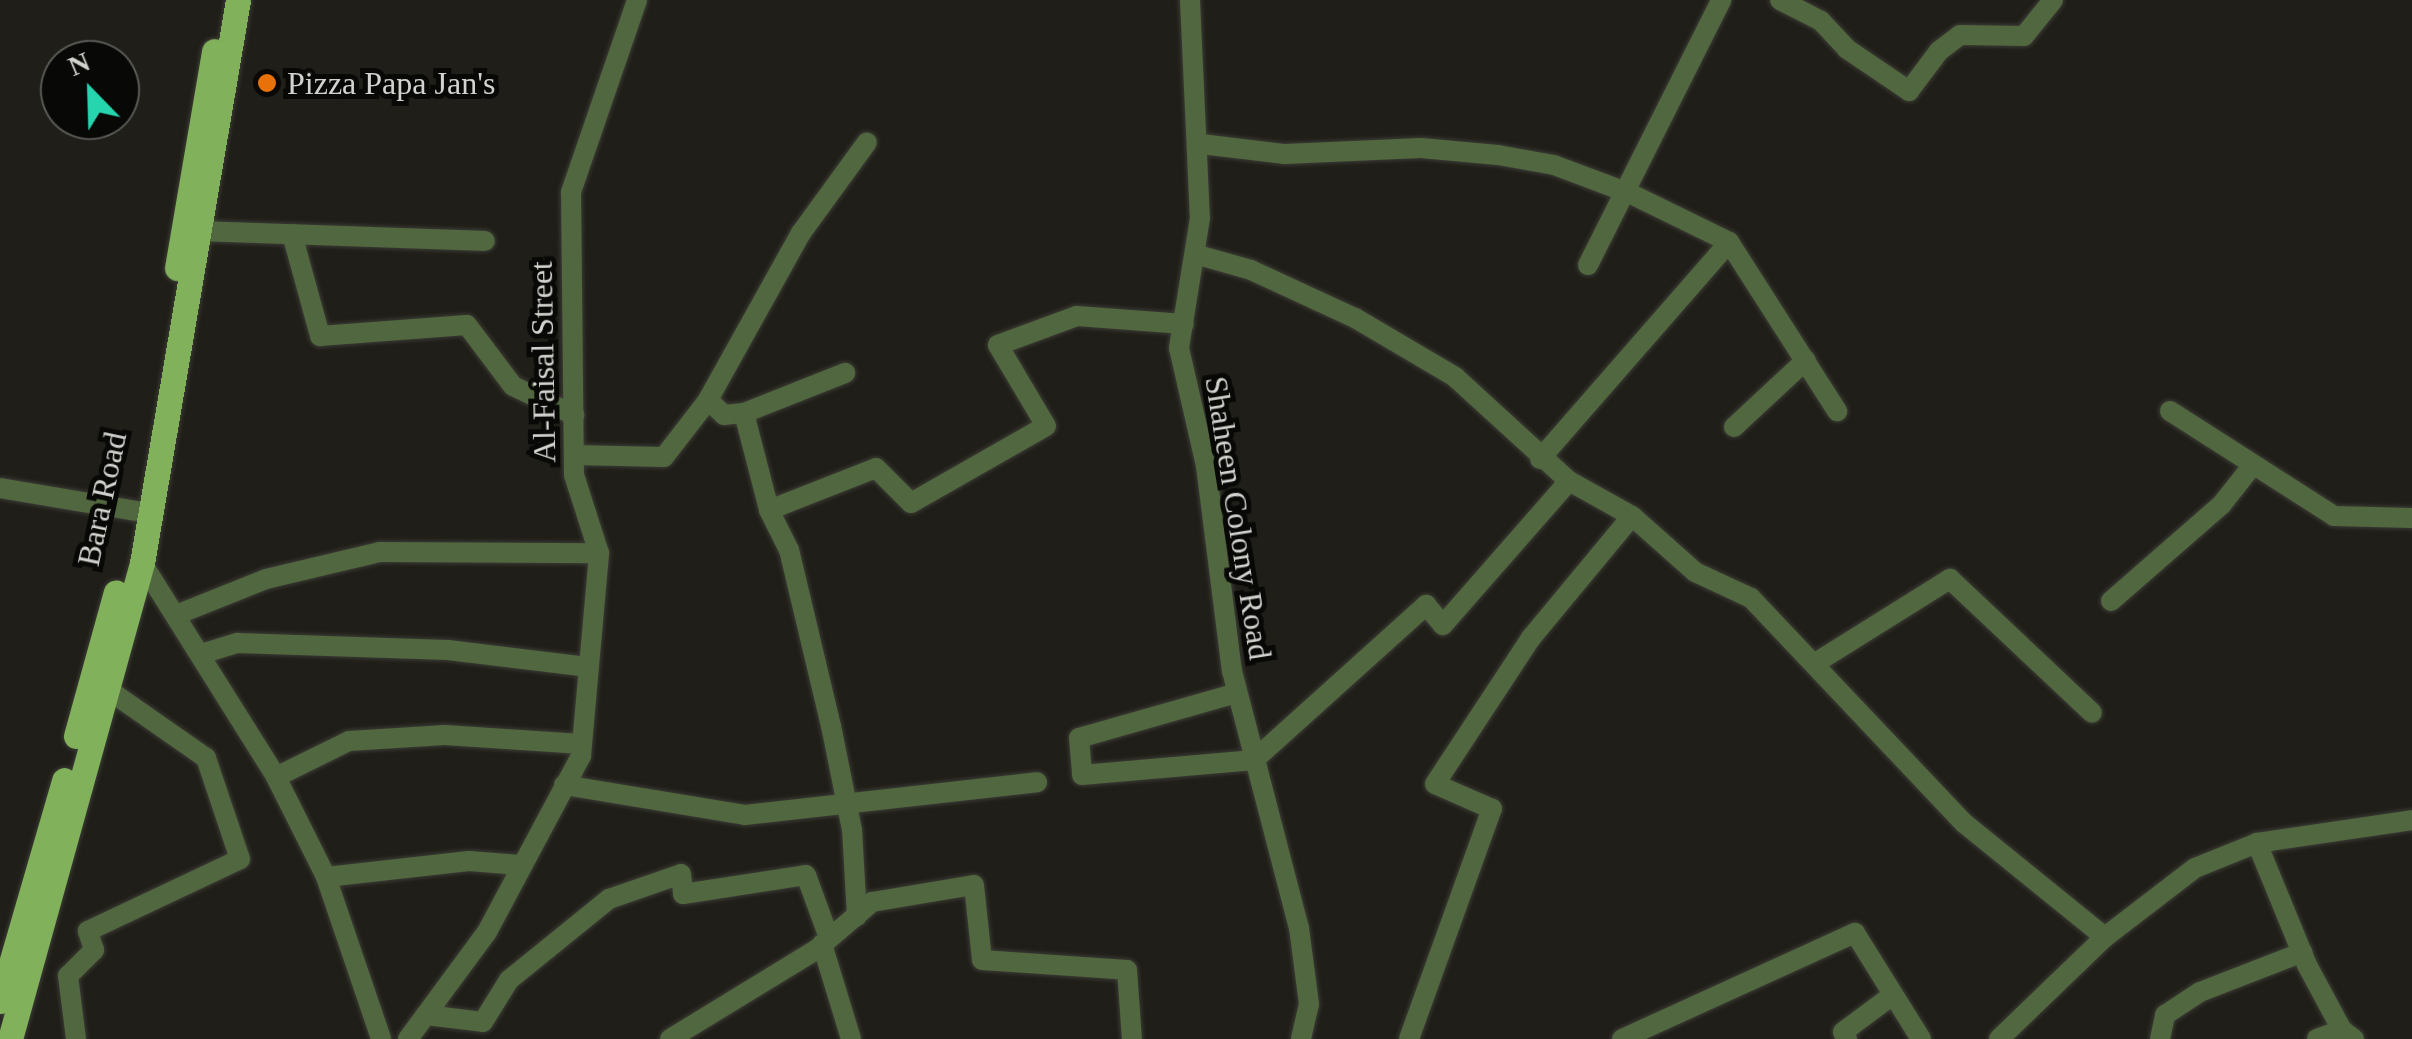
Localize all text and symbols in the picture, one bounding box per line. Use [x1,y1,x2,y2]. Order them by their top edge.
north arrow [40,40,140,140]
text: N [63,46,94,82]
place label: Pizza Papa Jan's [287,64,495,102]
marker: Pizza Papa Jan's [256,72,278,94]
street label: Al-Faisal Street [522,261,564,463]
street label: Shaheen Colony Road [1197,374,1279,662]
street label: Bara Road [69,429,135,569]

